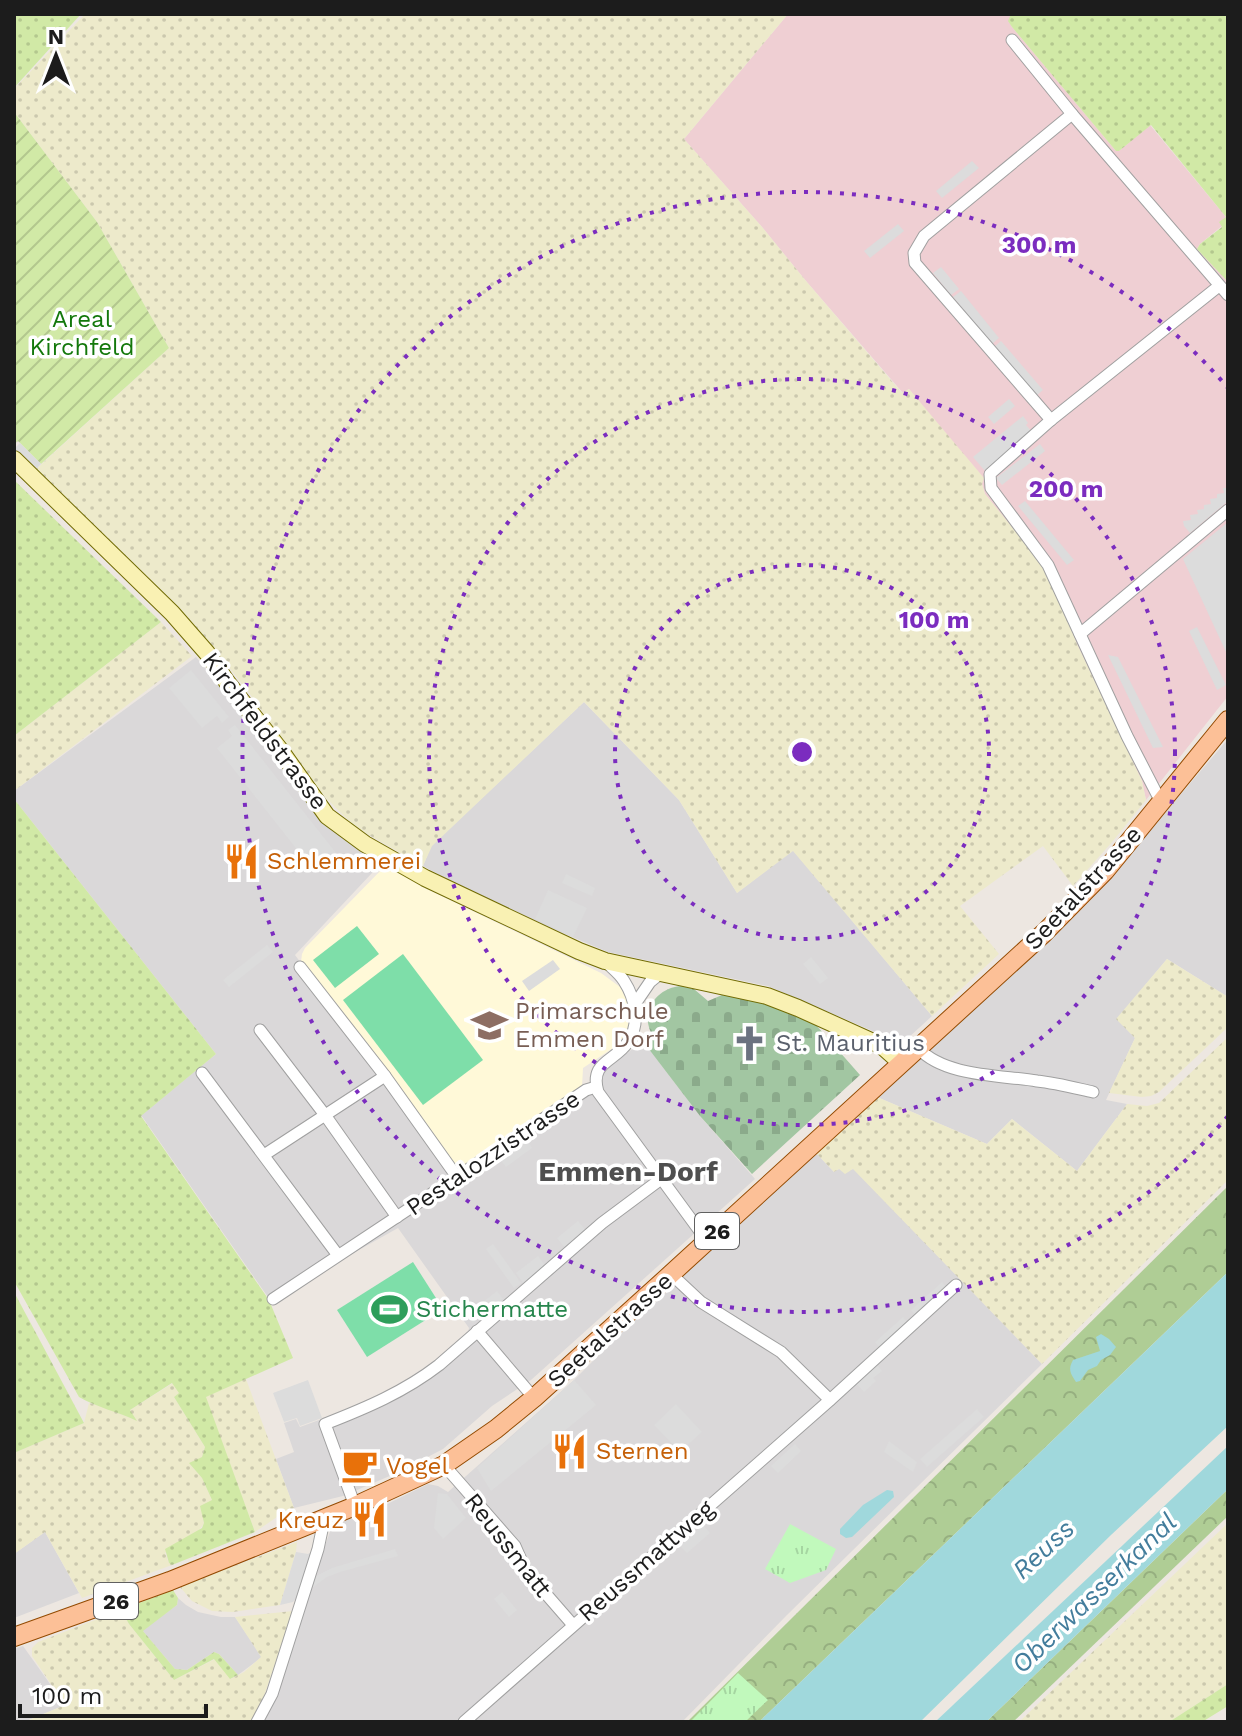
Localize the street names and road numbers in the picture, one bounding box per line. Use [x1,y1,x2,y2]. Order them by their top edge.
street label: Kirchfeldstrasse [197,647,333,815]
street label: Seetalstrasse [1019,820,1147,956]
street label: Pestalozzistrasse [401,1085,585,1221]
road number: 26 [695,1213,739,1249]
street label: Seetalstrasse [542,1267,678,1393]
street label: Reussmatt [459,1487,557,1603]
street label: Reussmattweg [573,1494,720,1627]
road number: 26 [94,1583,138,1619]

